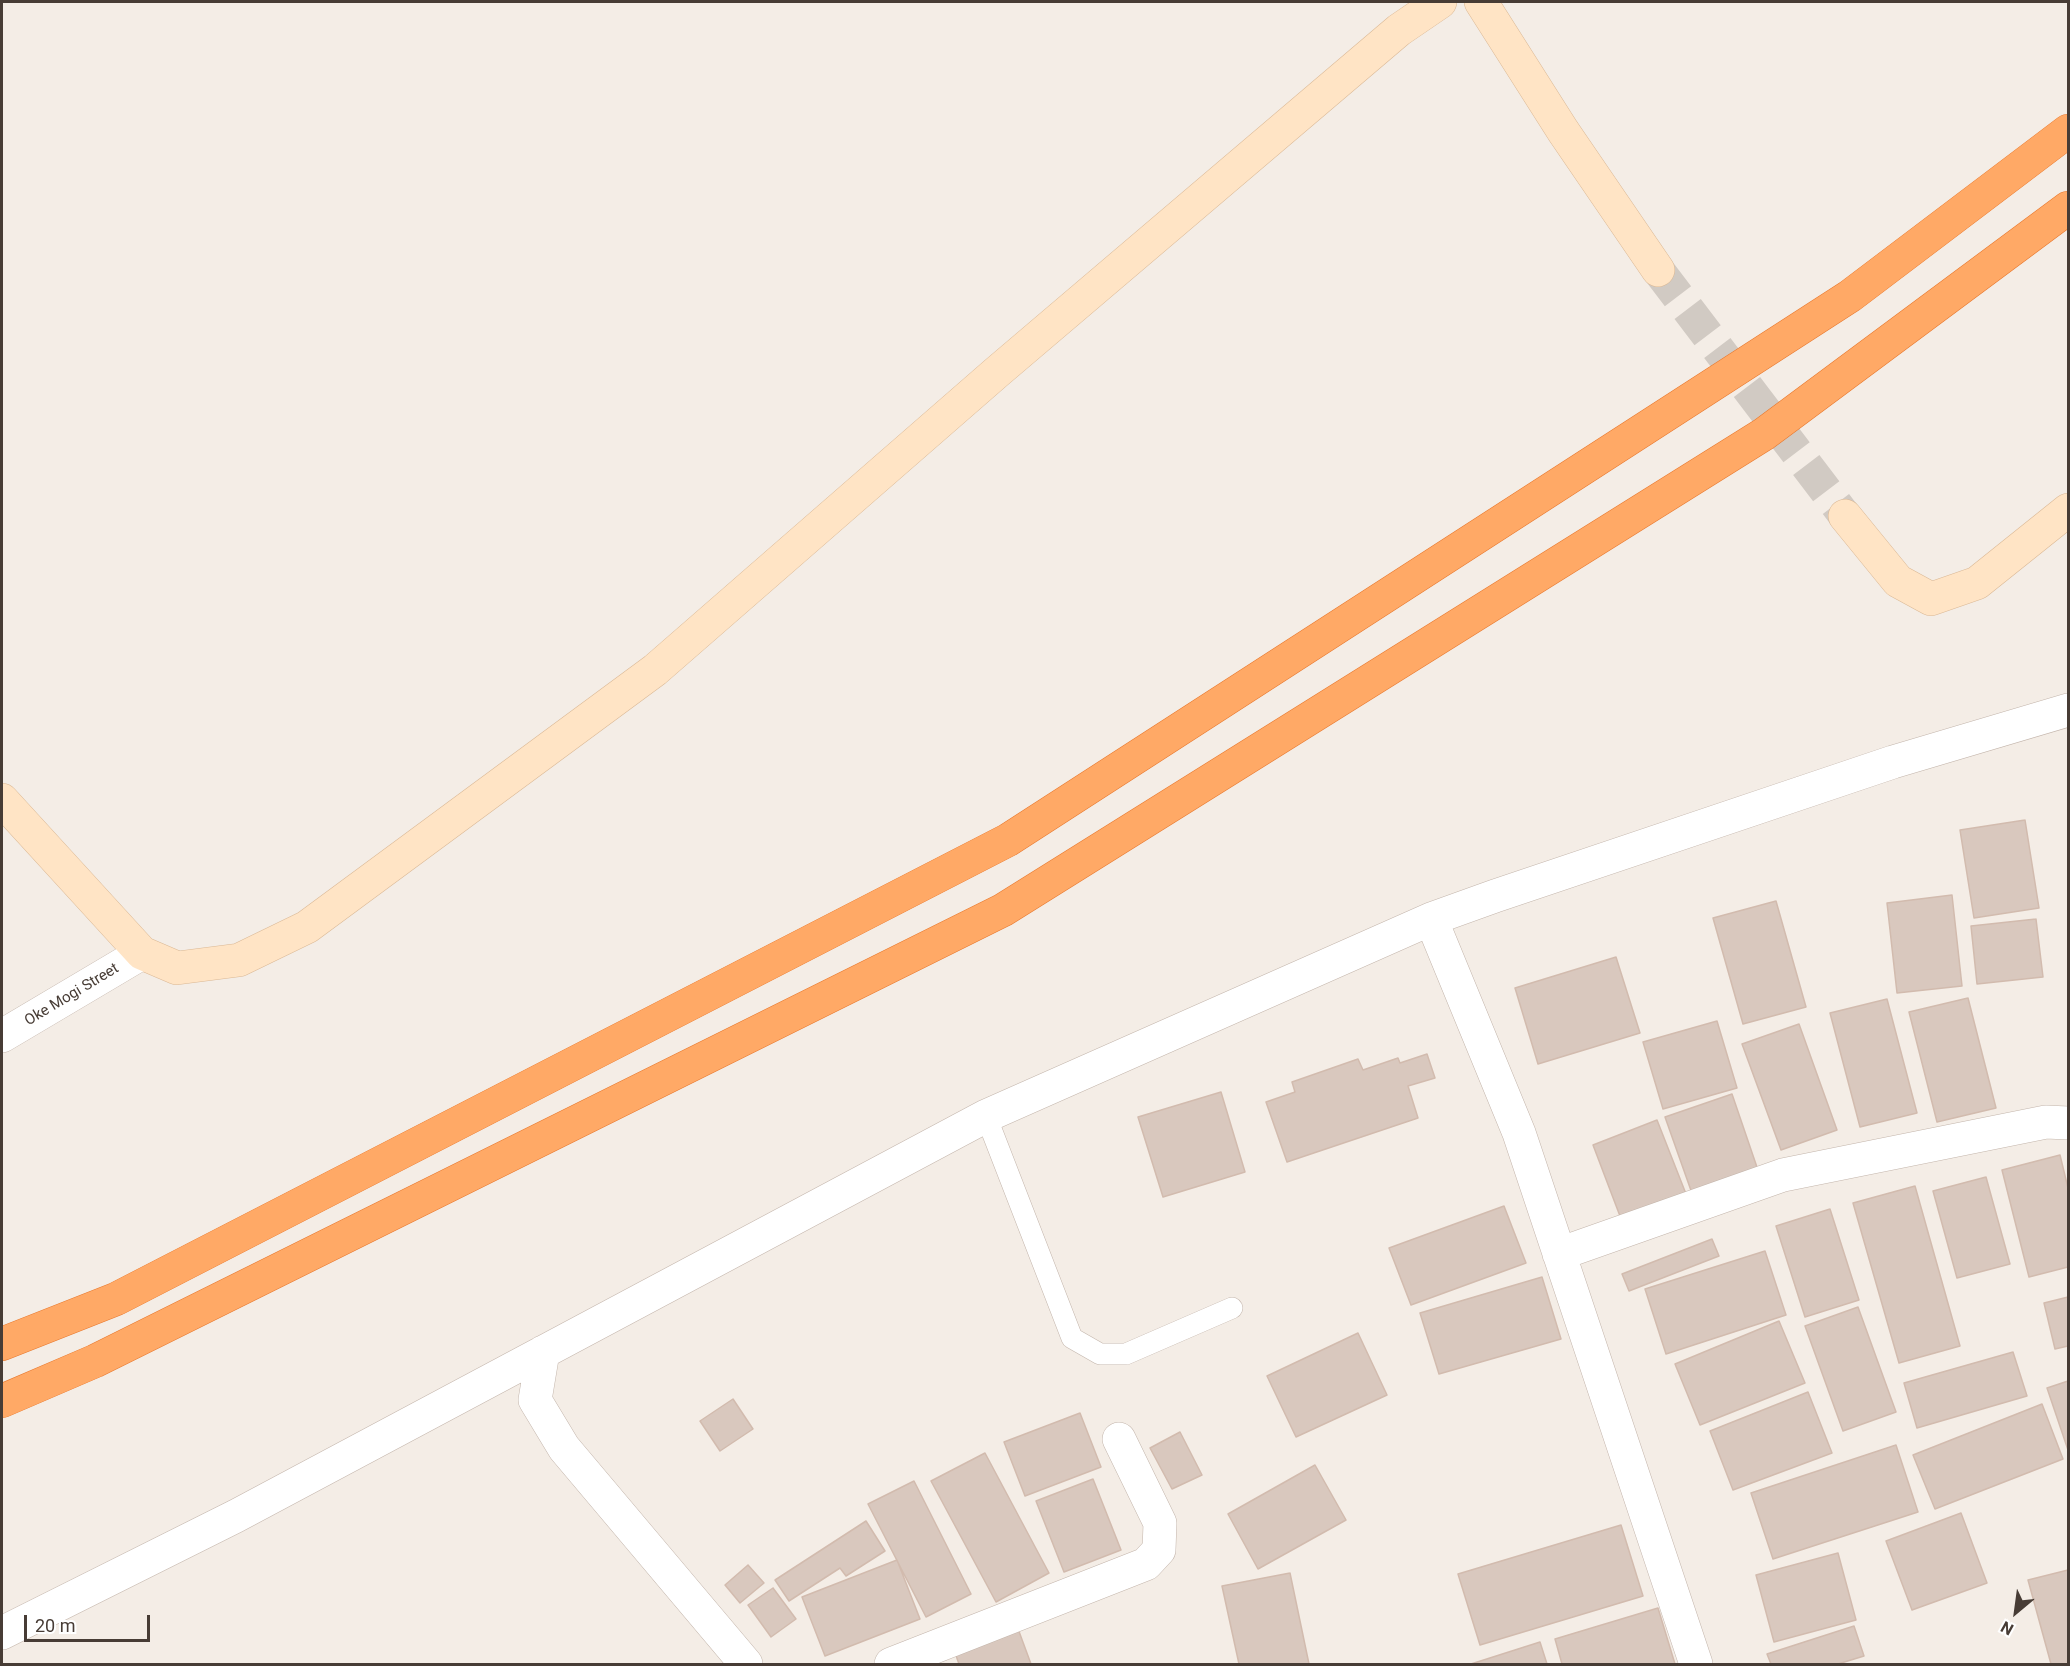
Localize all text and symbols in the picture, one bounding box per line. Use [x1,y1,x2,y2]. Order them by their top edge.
street label: Oke Mogi Street [22,960,122,1030]
north arrow [1986,1582,2046,1642]
scale bar [27,1603,153,1641]
text: 20 m [35,1615,75,1636]
text: N [1997,1617,2017,1639]

